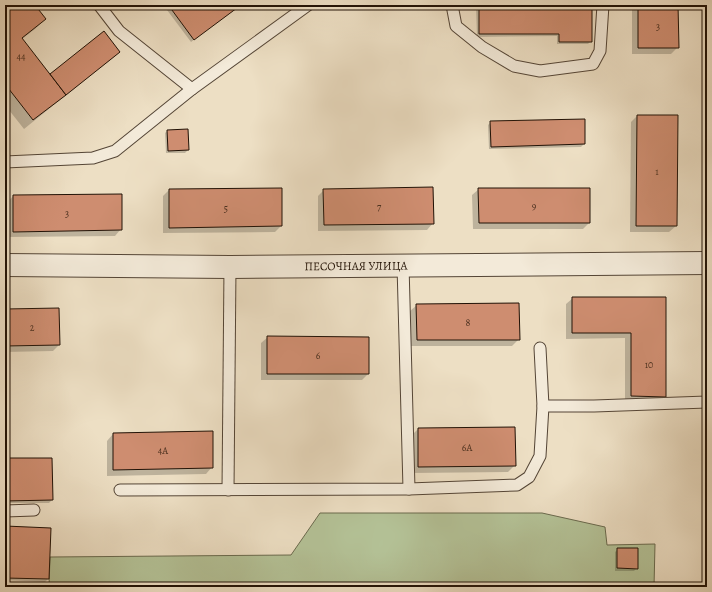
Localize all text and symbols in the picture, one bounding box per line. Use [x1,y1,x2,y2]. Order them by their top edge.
house number: 3 [656,20,660,33]
house number: 44 [16,50,26,63]
house number: 1 [655,165,659,178]
house number: 9 [532,199,537,212]
house number: 7 [377,200,382,213]
house number: 5 [224,202,228,215]
house number: 3 [65,207,69,220]
street label: ПЕСОЧНАЯ УЛИЦА [304,258,408,274]
house number: 8 [466,316,471,329]
house number: 2 [30,321,35,334]
house number: 6 [316,349,321,362]
house number: 10 [645,358,653,371]
house number: 6А [462,441,472,454]
house number: 4А [158,444,168,457]

